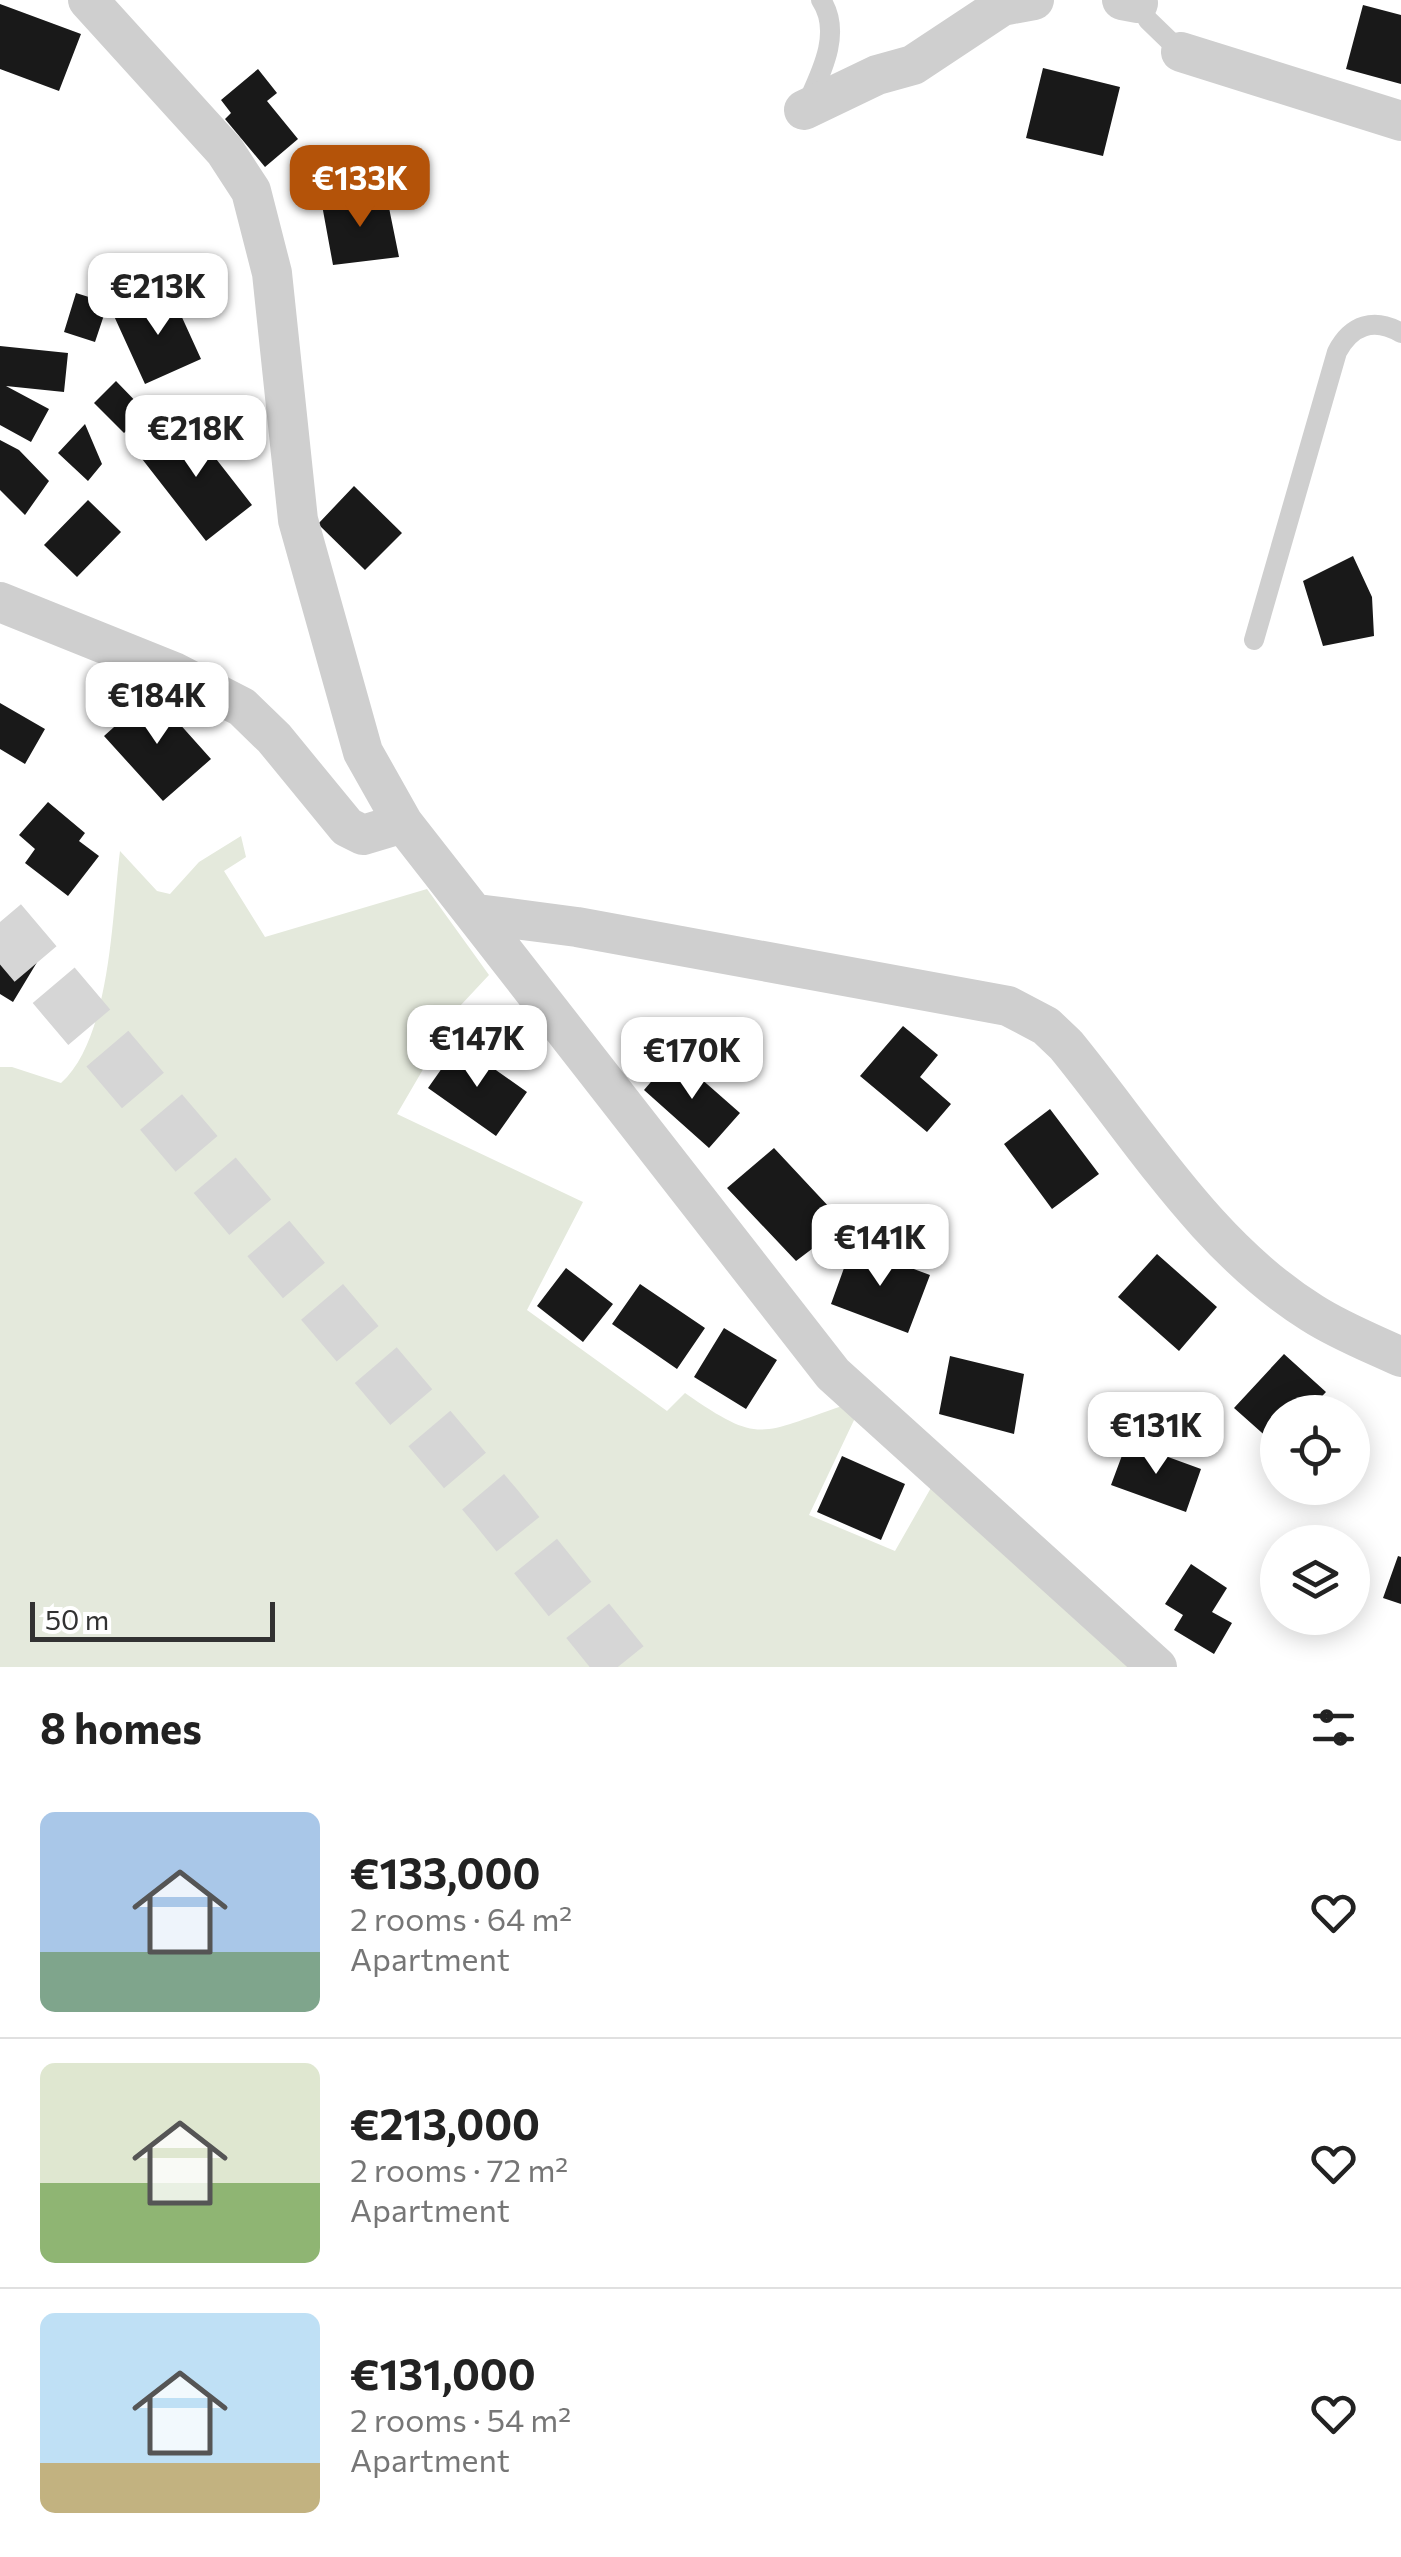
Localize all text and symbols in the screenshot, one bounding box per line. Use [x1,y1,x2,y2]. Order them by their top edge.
pin: €133K [290,145,430,230]
text: €133K [312,157,408,197]
pin: €213K [88,253,228,338]
text: €213K [110,265,206,305]
pin: €218K [126,395,266,480]
text: €218K [147,407,245,447]
pin: €184K [87,662,227,747]
text: €184K [108,674,206,714]
pin: €147K [407,1005,547,1090]
text: €147K [429,1017,525,1057]
pin: €170K [622,1017,762,1102]
text: €170K [643,1029,741,1069]
pin: €141K [810,1204,950,1289]
text: €141K [834,1216,926,1256]
pin: €131K [1086,1392,1226,1477]
map controls [1260,1395,1370,1635]
button: locate [1260,1395,1370,1505]
text: €131K [1110,1404,1202,1444]
button: layers [1260,1525,1370,1635]
scale bar [30,1597,275,1642]
text: 50 m [45,1602,109,1636]
icon: filters [1306,1700,1361,1755]
text: 8 homes [40,1701,202,1753]
text: €133,000 [350,1846,540,1898]
icon: home [120,1852,240,1972]
icon: heart [1306,1885,1361,1940]
text: 2 rooms · 64 m² [350,1898,572,1938]
text: Apartment [350,1938,510,1978]
text: €213,000 [350,2097,540,2149]
icon: home [120,2103,240,2223]
icon: heart [1306,2136,1361,2191]
text: 2 rooms · 72 m² [350,2149,568,2189]
text: Apartment [350,2189,510,2229]
text: €131,000 [350,2347,536,2399]
icon: home [120,2353,240,2473]
icon: heart [1306,2386,1361,2441]
text: 2 rooms · 54 m² [350,2399,571,2439]
text: Apartment [350,2439,510,2479]

